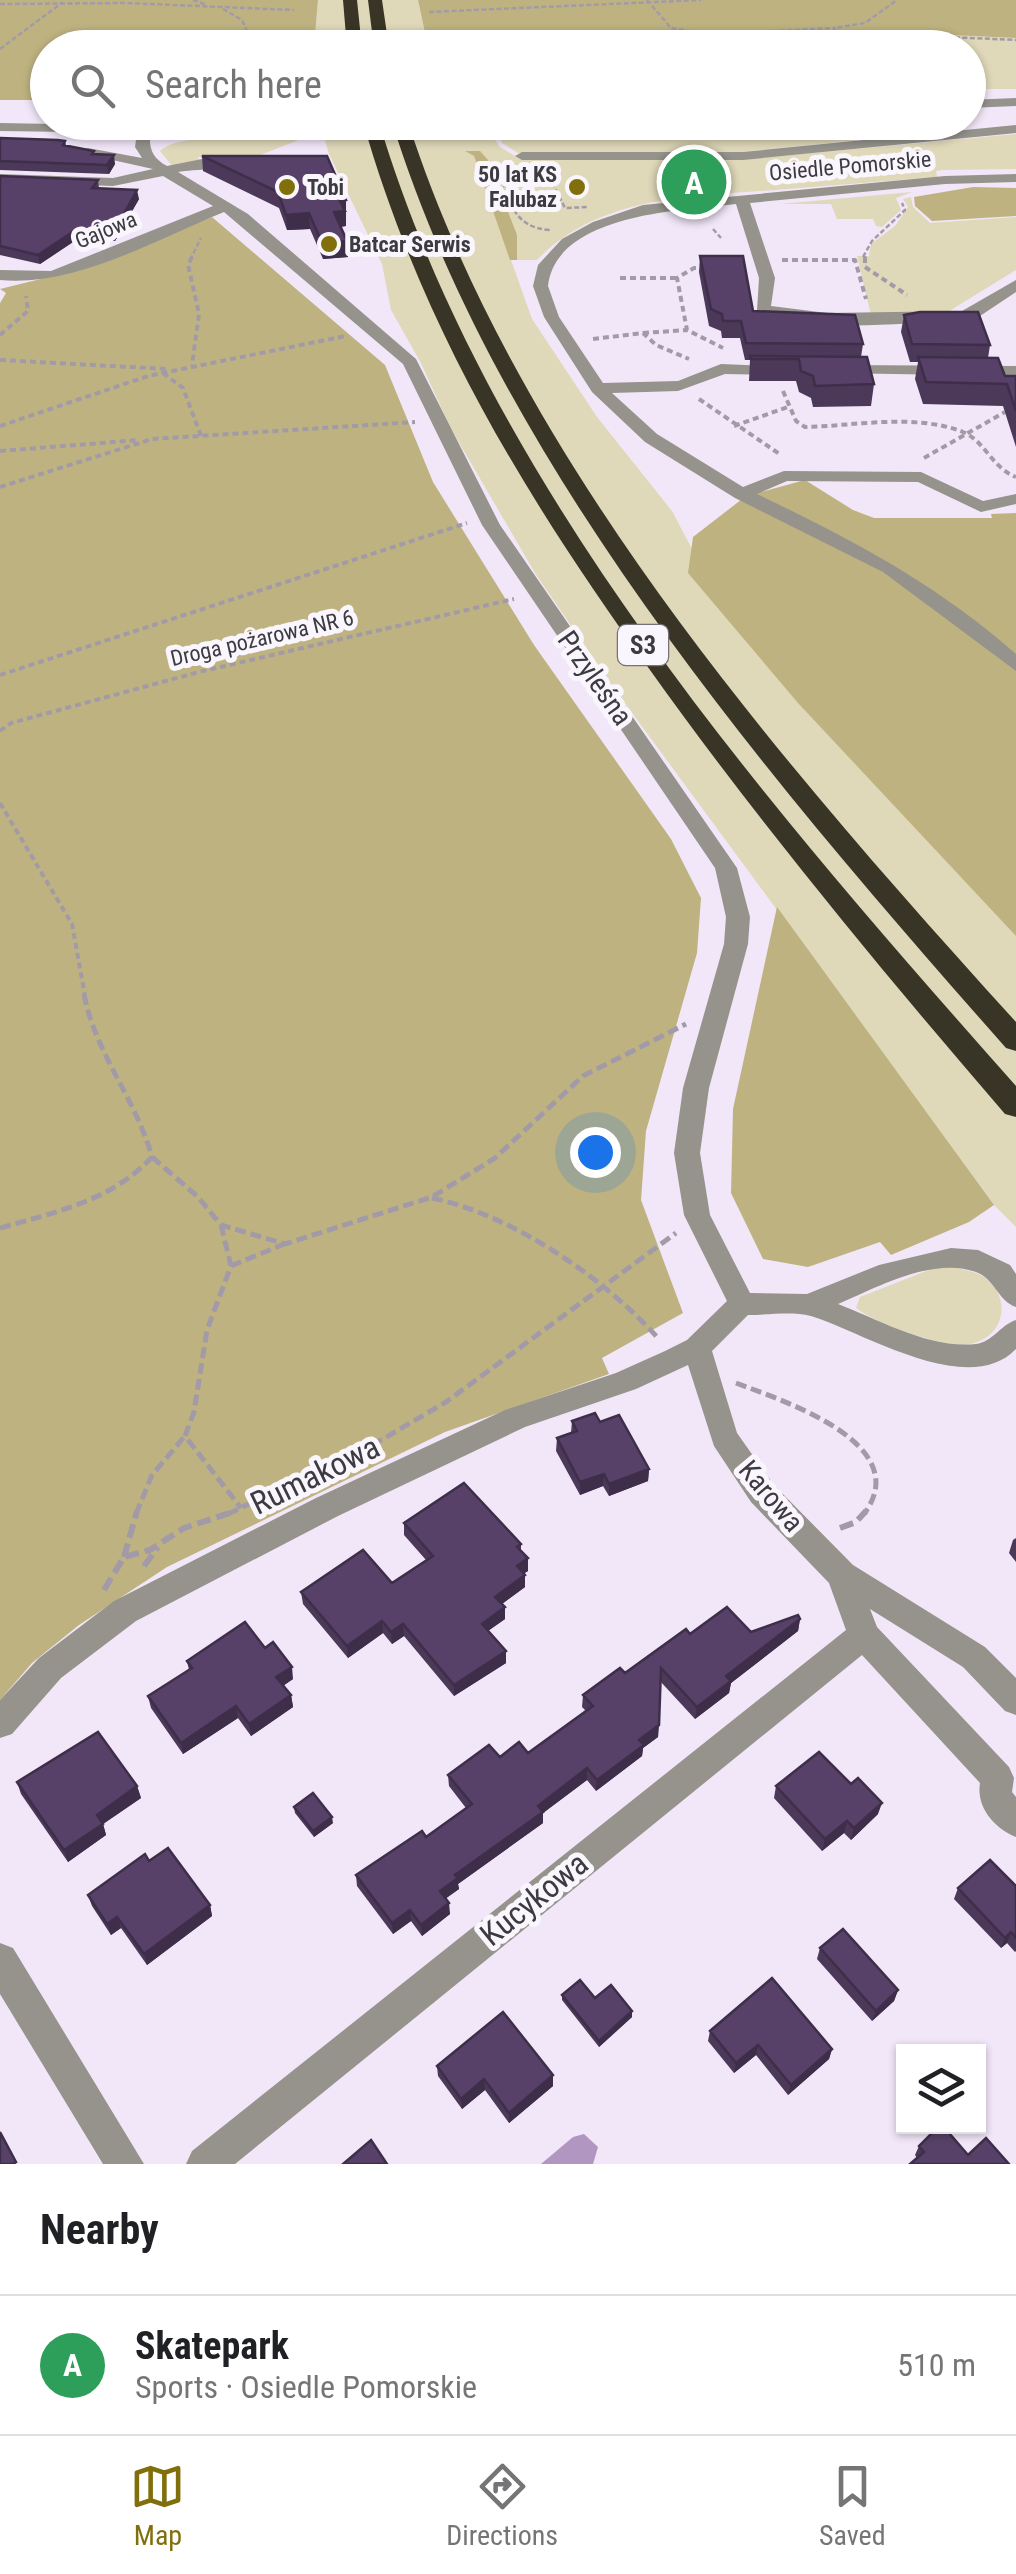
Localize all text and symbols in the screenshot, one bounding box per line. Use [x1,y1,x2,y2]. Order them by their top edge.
search box [30,30,986,140]
icon: search [65,58,120,113]
text: Search here [145,63,322,107]
pin: A [662,144,726,220]
street label: Osiedle Pomorskie [768,146,932,186]
place label: 50 lat KS Falubaz [478,162,557,212]
place label: Tobi [307,175,344,200]
marker: Tobi [276,176,298,198]
marker: 50 lat KS Falubaz [566,176,588,198]
street label: Gajowa [71,206,141,254]
place label: Batcar Serwis [349,232,471,257]
marker: Batcar Serwis [318,233,340,255]
street label: Droga pożarowa NR 6 [168,605,356,671]
street label: Przyleśna [551,625,639,731]
road number: S3 [618,625,668,665]
your location [570,1127,621,1178]
street label: Rumakowa [244,1428,386,1522]
street label: Karowa [732,1454,810,1538]
street label: Kucykowa [473,1844,595,1954]
map controls [896,2044,986,2134]
button: layers [896,2044,986,2134]
text: Nearby [40,2205,159,2254]
text: Skatepark [135,2324,289,2368]
text: A [63,2346,82,2384]
text: 510 m [897,2346,976,2384]
text: Sports · Osiedle Pomorskie [135,2368,477,2406]
tab: Map [130,2459,185,2552]
tab: Directions [446,2459,558,2552]
tab: Saved [819,2459,886,2552]

